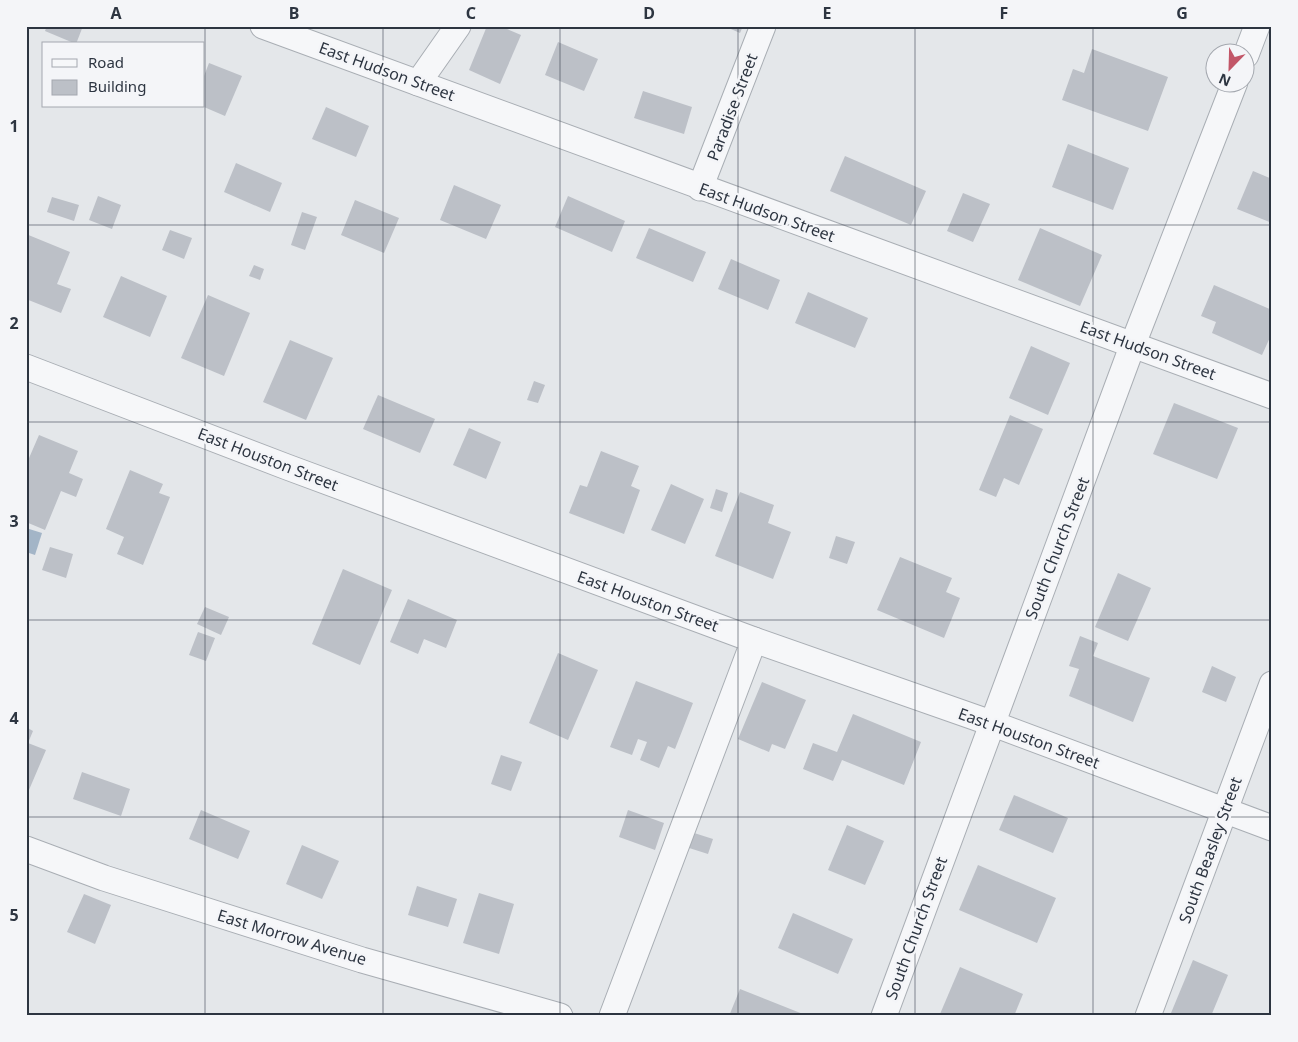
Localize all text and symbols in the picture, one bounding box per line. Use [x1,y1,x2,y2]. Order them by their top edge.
text: A [110,2,122,24]
text: B [289,2,299,24]
text: C [466,2,476,24]
text: D [643,2,655,24]
text: E [823,2,832,24]
text: F [1000,2,1008,24]
text: G [1176,2,1188,24]
street label: East Hudson Street [316,36,458,106]
legend [42,42,205,108]
north arrow [1206,42,1256,92]
street label: Paradise Street [701,50,763,164]
text: Road [88,52,124,72]
text: N [1216,69,1234,91]
text: Building [88,76,146,96]
text: 1 [9,115,19,137]
street label: East Hudson Street [696,177,838,247]
text: 2 [9,312,19,334]
street label: East Hudson Street [1077,315,1219,385]
street label: East Houston Street [195,422,342,496]
street label: South Church Street [1020,473,1094,622]
text: 3 [9,510,19,532]
street label: East Houston Street [574,565,722,637]
street label: East Houston Street [955,702,1103,774]
text: 4 [9,707,19,729]
street label: South Beasley Street [1173,774,1247,926]
street label: South Church Street [880,853,952,1003]
text: 5 [9,904,19,926]
street label: East Morrow Avenue [215,904,369,970]

